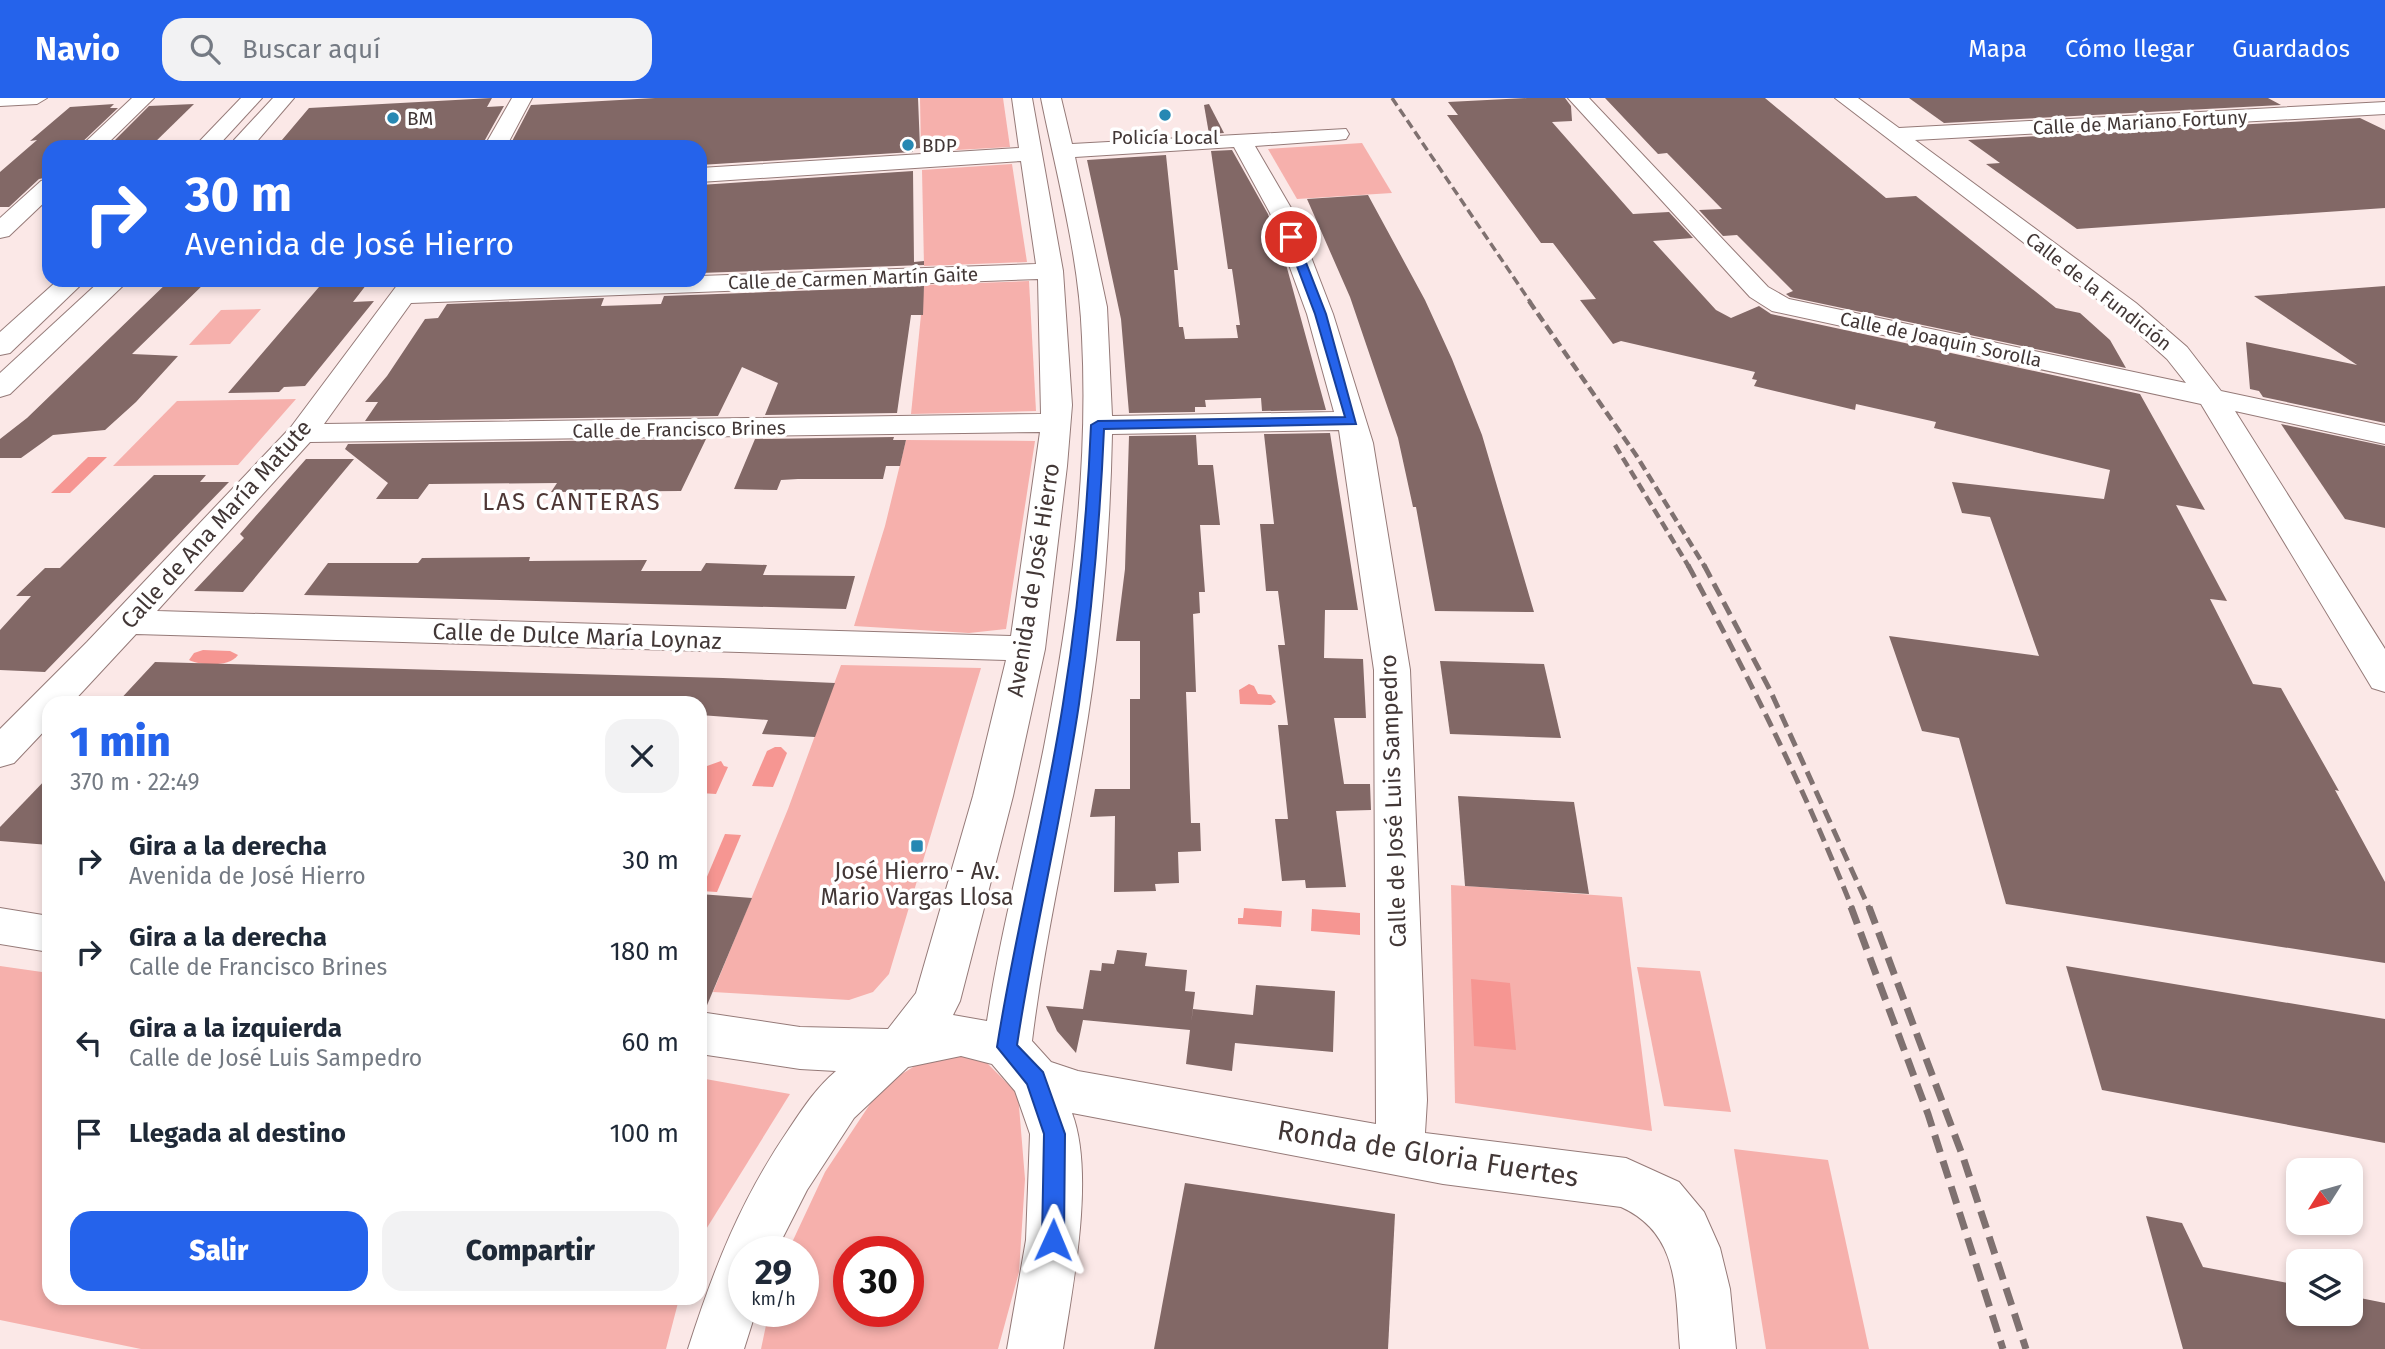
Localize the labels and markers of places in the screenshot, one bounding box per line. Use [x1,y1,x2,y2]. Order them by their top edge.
place label: BM [407,107,433,130]
marker: Policía Local [1157,107,1173,123]
marker: BM [385,110,401,126]
place label: Policía Local [1112,126,1219,149]
place label: BDP [922,134,957,157]
marker: BDP [900,137,916,153]
pin [1261,207,1321,267]
marker: José Hierro - Av. Mario Vargas Llosa [909,838,925,854]
place label: José Hierro - Av. Mario Vargas Llosa [820,857,1014,911]

